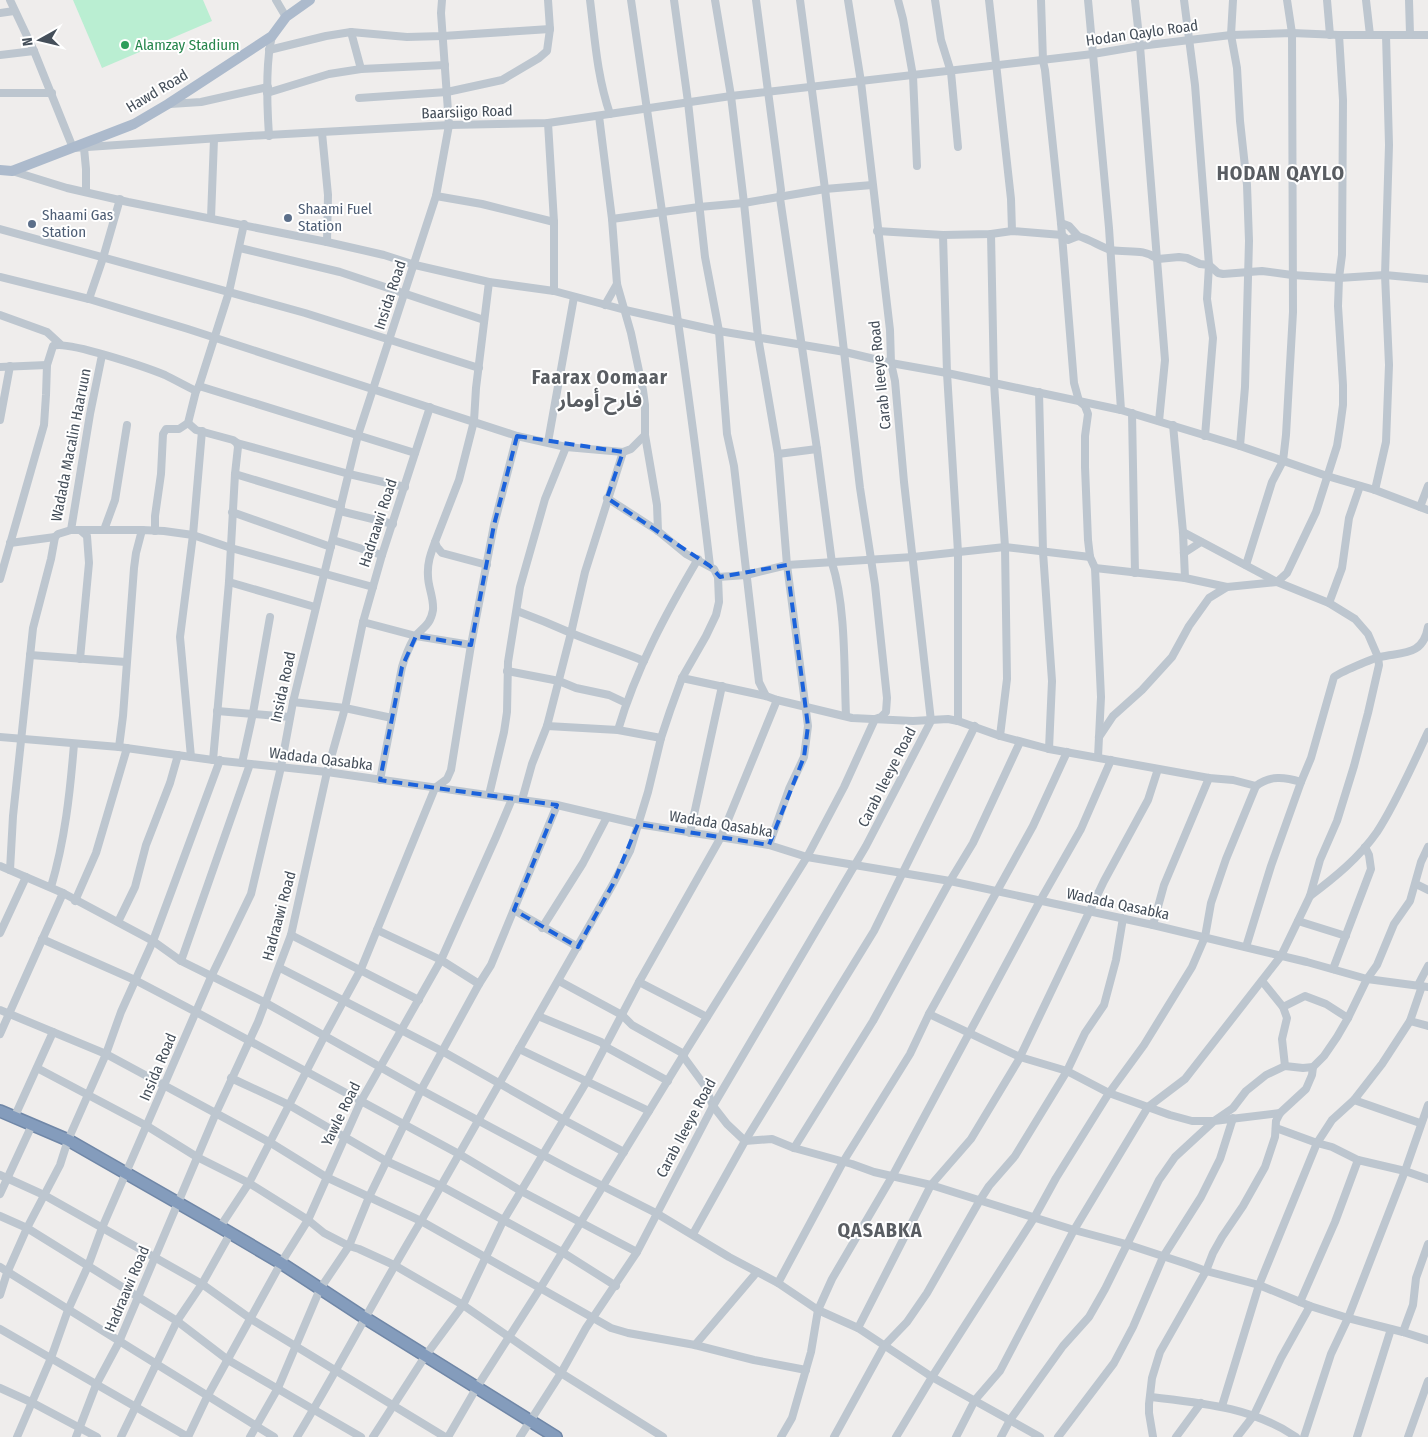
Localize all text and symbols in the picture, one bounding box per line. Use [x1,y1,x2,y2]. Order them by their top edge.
north arrow [15,15,65,65]
street label: Hodan Qaylo Road [1085,16,1199,50]
text: N [19,36,37,47]
place label: Alamzay Stadium [135,36,240,54]
marker: Alamzay Stadium [119,39,131,51]
street label: Hawd Road [123,66,191,116]
street label: Baarsiigo Road [421,101,513,123]
district label: HODAN QAYLO [1217,161,1345,185]
place label: Shaami Fuel Station [298,200,372,235]
place label: Shaami Gas Station [42,206,113,241]
marker: Shaami Fuel Station [282,212,294,224]
marker: Shaami Gas Station [26,218,38,230]
street label: Insida Road [370,258,410,332]
street label: Carab Ileeye Road [865,320,895,430]
district label: Faarax Oomaar فارح أومار [532,365,668,415]
street label: Wadada Macalin Haaruun [47,367,95,523]
street label: Hadraawi Road [355,476,401,570]
street label: Insida Road [267,650,299,724]
street label: Carab Ileeye Road [854,724,920,830]
street label: Wadada Qasabka [268,744,374,774]
street label: Wadada Qasabka [668,807,774,841]
street label: Hadraawi Road [258,869,300,963]
street label: Wadada Qasabka [1065,884,1171,924]
street label: Insida Road [136,1030,180,1104]
street label: Carab Ileeye Road [652,1075,720,1181]
street label: Yawle Road [318,1079,364,1149]
district label: QASABKA [837,1218,923,1242]
street label: Hadraawi Road [101,1243,153,1335]

